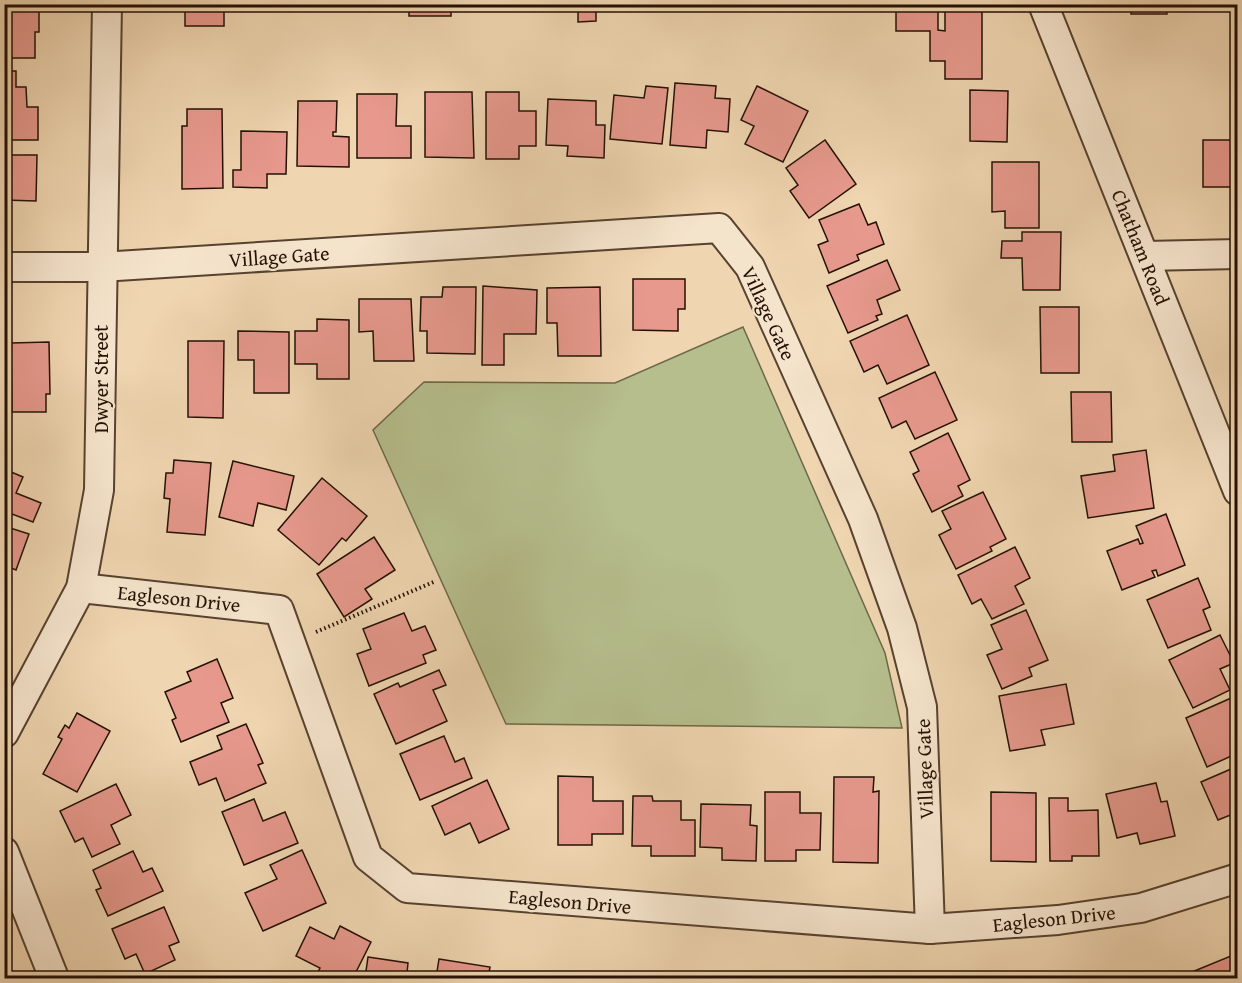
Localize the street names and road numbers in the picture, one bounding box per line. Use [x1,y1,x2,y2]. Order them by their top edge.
street label: Chatham Road [1105,185,1177,309]
street label: Village Gate [228,238,330,274]
street label: Village Gate [735,261,803,365]
street label: Dwyer Street [86,325,115,433]
street label: Eagleson Drive [116,577,242,619]
street label: Village Gate [908,718,940,820]
street label: Eagleson Drive [507,881,633,921]
street label: Eagleson Drive [991,897,1117,939]

